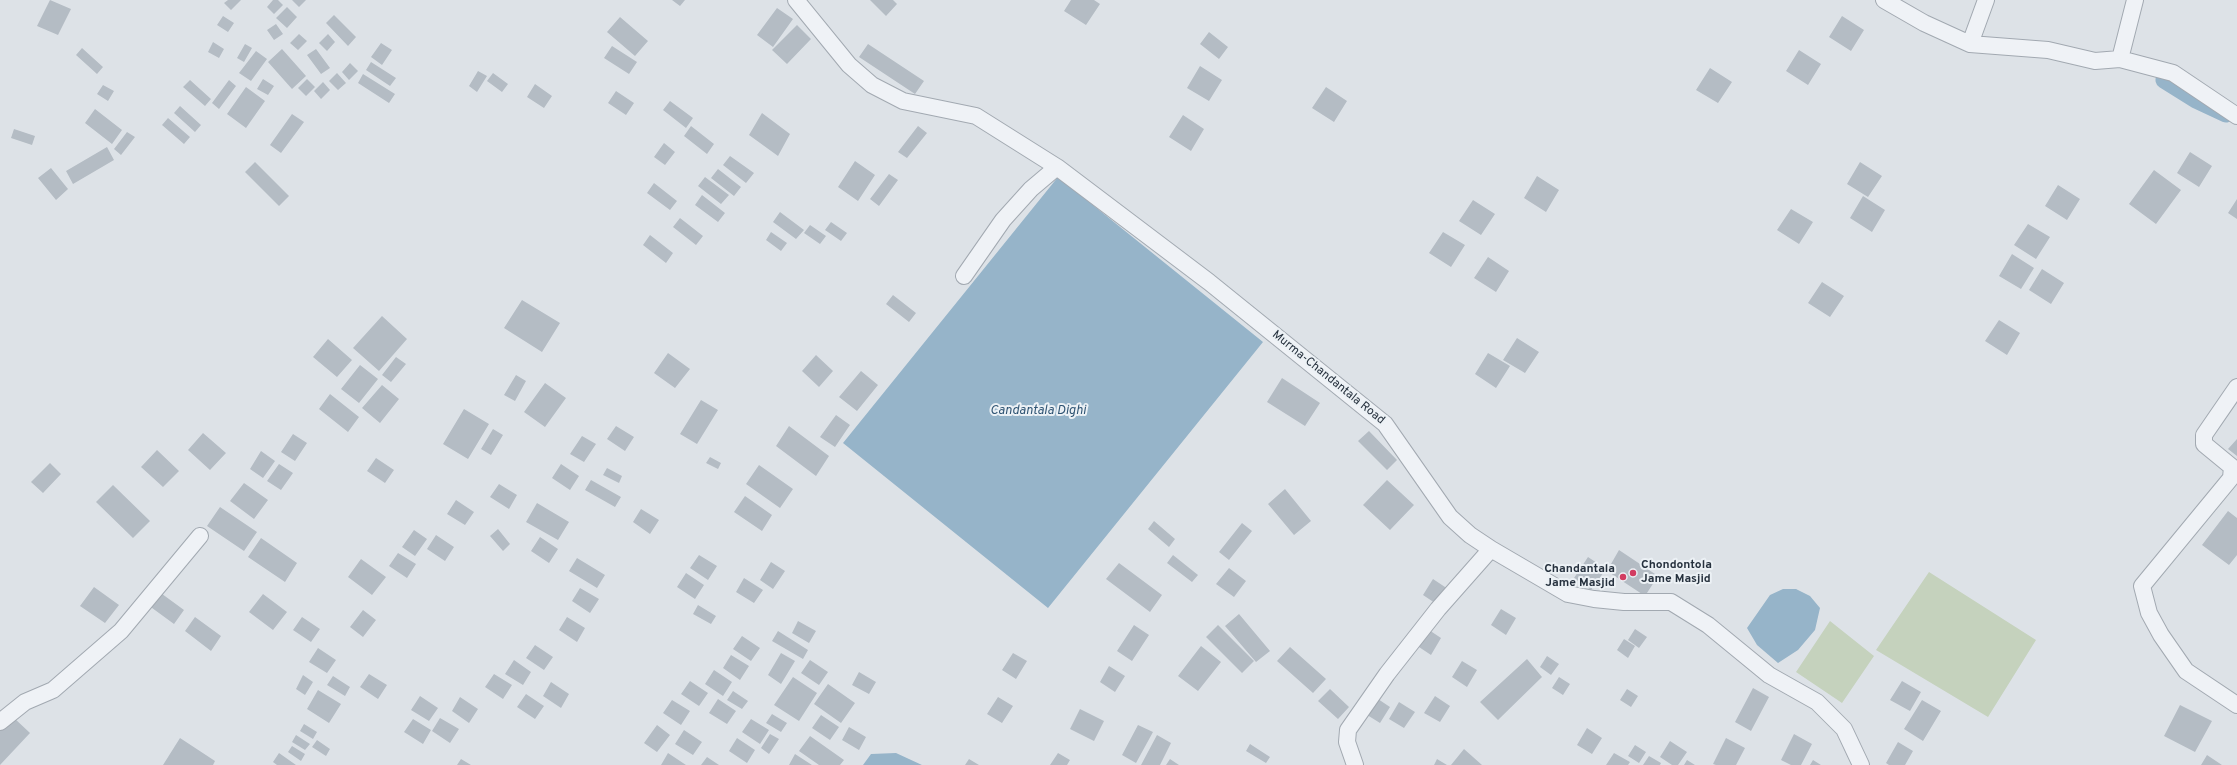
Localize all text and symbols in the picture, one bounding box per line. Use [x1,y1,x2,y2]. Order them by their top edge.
street label: Murma-Chandantala Road [1269,328,1387,428]
water label: Candantala Dighi [990,403,1086,419]
place label: Chondontola Jame Masjid [1641,559,1712,587]
place label: Chandantala Jame Masjid [1544,563,1615,591]
marker: Chondontola Jame Masjid [1628,568,1638,578]
marker: Chandantala Jame Masjid [1618,572,1628,582]

